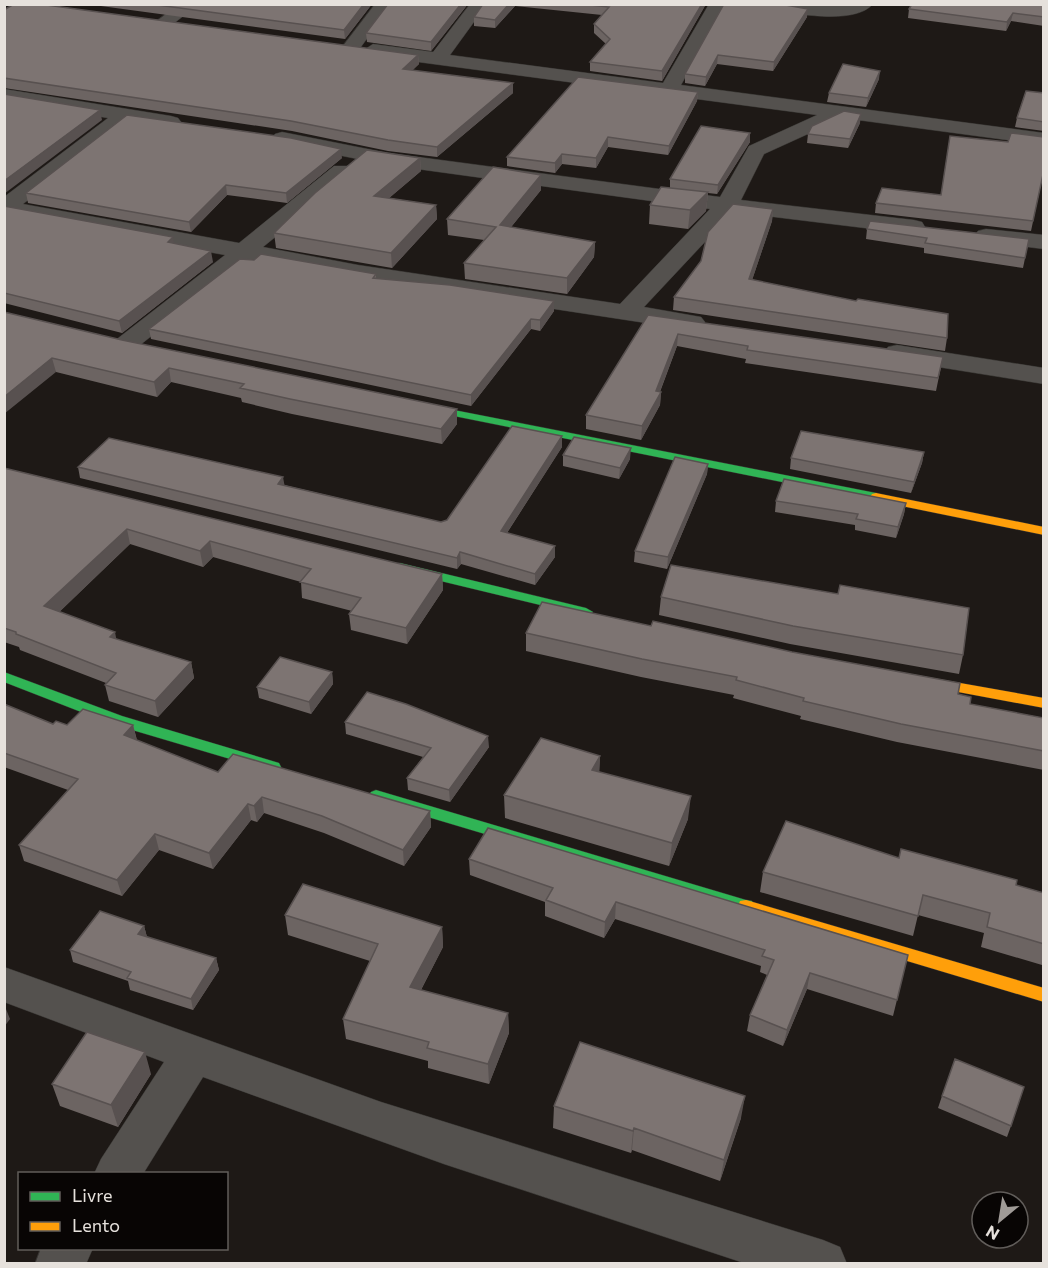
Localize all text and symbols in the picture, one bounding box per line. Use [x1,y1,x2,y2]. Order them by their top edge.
legend [18,1172,228,1250]
text: Livre [72,1184,113,1206]
north arrow [970,1190,1030,1250]
text: Lento [72,1214,120,1236]
text: N [982,1222,1002,1245]

